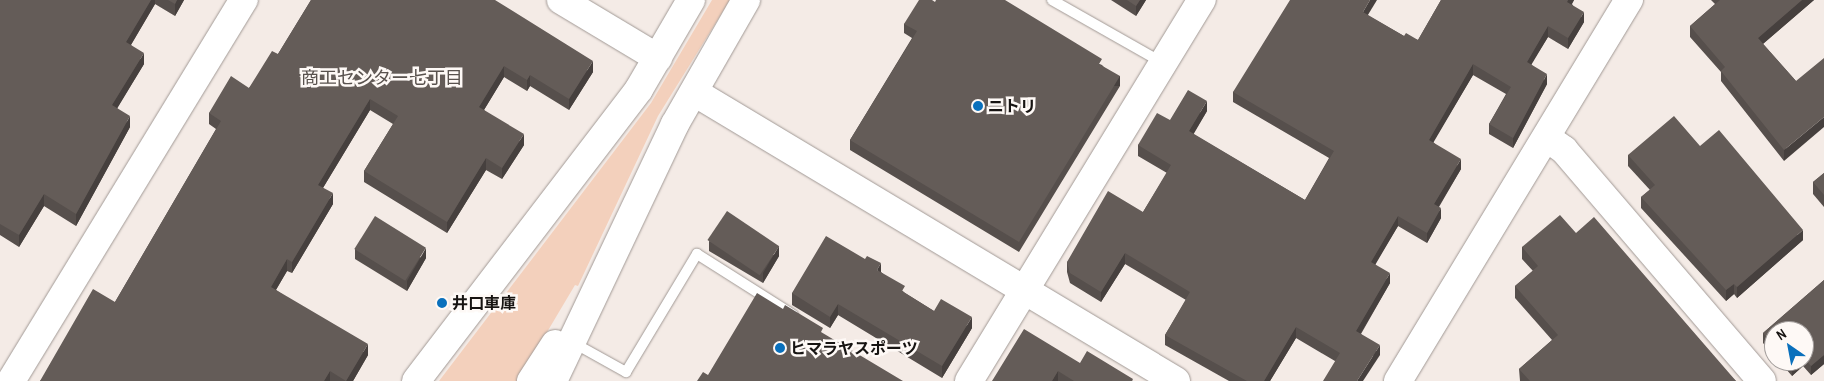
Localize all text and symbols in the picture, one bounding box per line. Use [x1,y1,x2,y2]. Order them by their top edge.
district label: 商工センター七丁目 [301,67,463,89]
place label: ニトリ [988,96,1036,116]
marker: ニトリ [972,100,984,112]
place label: 井口車庫 [452,293,516,313]
marker: 井口車庫 [436,297,448,309]
north arrow [1764,321,1814,371]
text: N [1773,324,1790,344]
place label: ヒマラヤスポーツ [790,338,918,358]
marker: ヒマラヤスポーツ [774,342,786,354]

